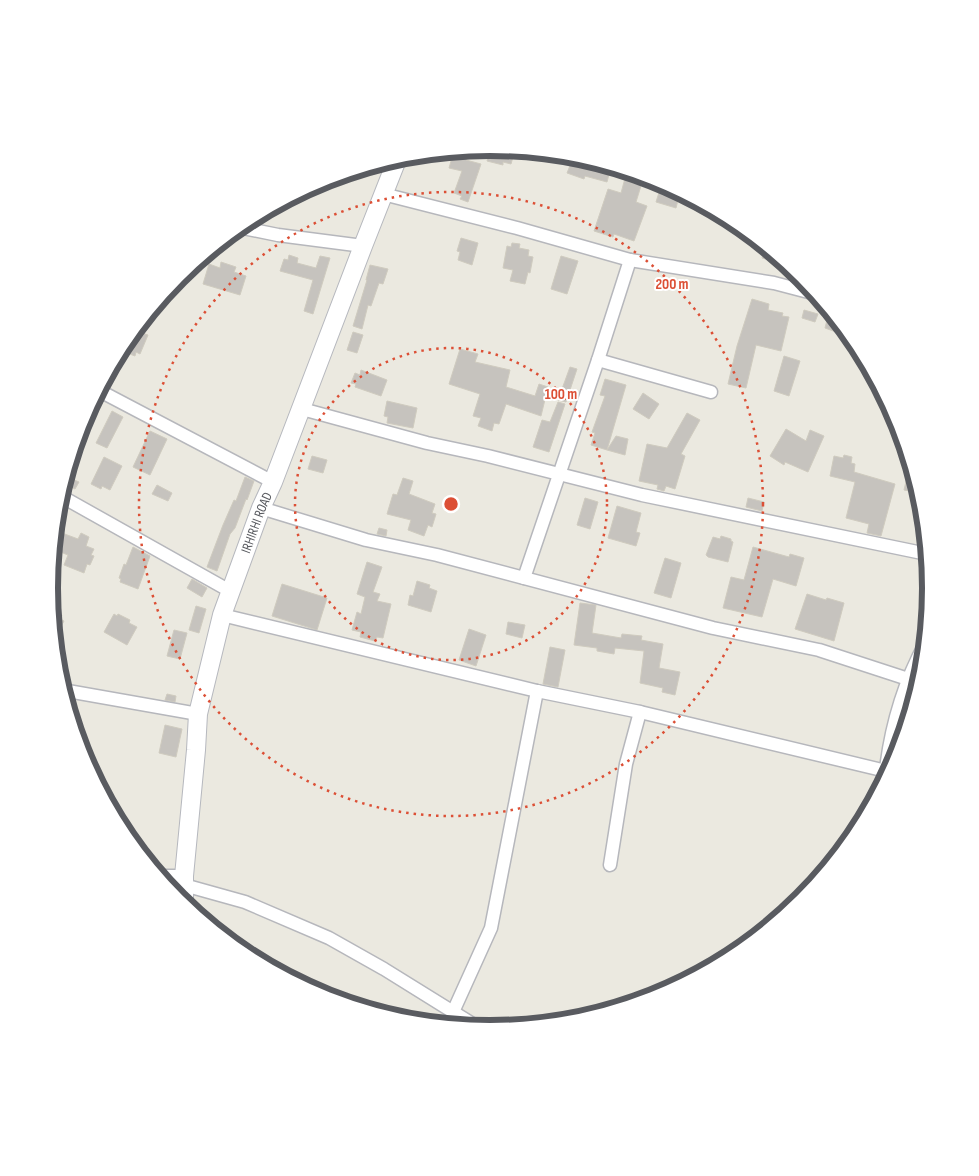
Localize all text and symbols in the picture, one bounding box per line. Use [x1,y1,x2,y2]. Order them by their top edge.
text: 200 m [655,275,689,294]
text: 100 m [545,385,577,404]
street label: IRHIRHI ROAD [237,489,276,555]
centre of rings [442,495,460,513]

